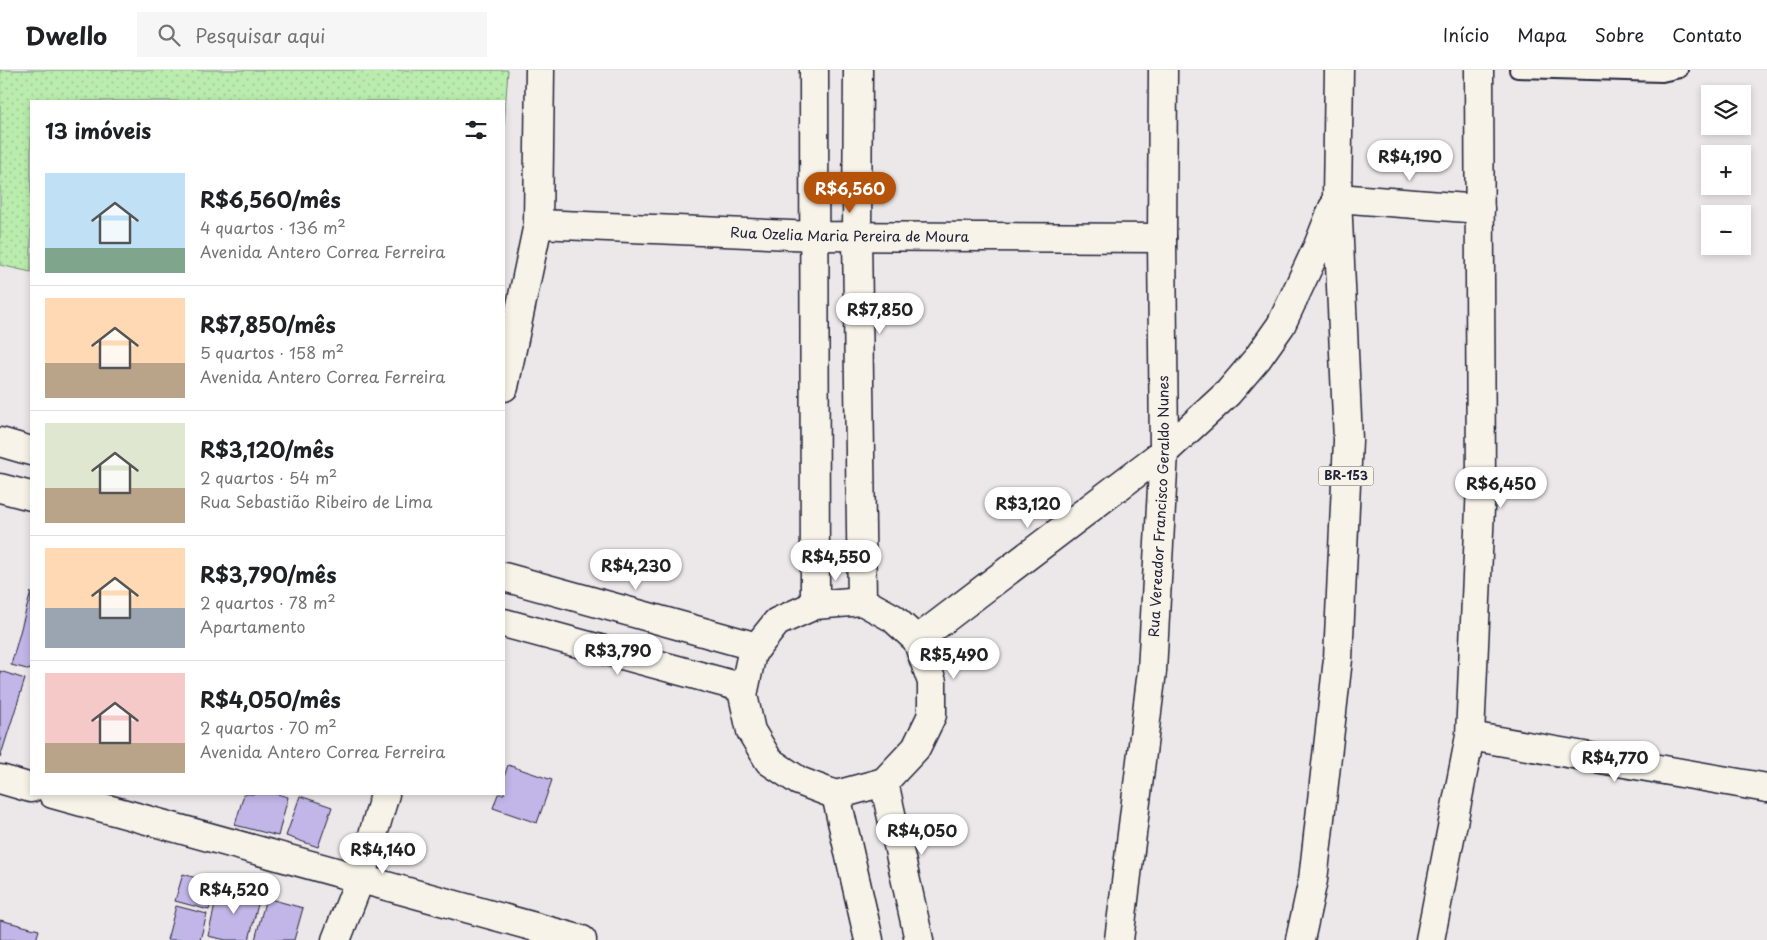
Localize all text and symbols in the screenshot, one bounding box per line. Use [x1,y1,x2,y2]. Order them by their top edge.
search box [137,12,487,57]
text: Dwello [25,17,107,53]
icon: search [155,21,183,49]
text: Pesquisar aqui [195,21,325,49]
text: Início [1443,21,1489,48]
text: Mapa [1517,21,1567,48]
text: Sobre [1595,21,1644,48]
text: Contato [1672,21,1742,48]
map controls [1701,85,1751,255]
button: layers [1701,85,1751,135]
text: 13 imóveis [45,114,151,146]
icon: filters [462,116,490,144]
pin: R$4,190 [1364,140,1456,182]
text: R$4,190 [1378,144,1442,168]
button: + [1701,145,1751,195]
pin: R$6,560 [804,172,896,214]
text: R$6,560 [815,176,885,200]
text: R$6,560/mês [200,183,341,215]
icon: home [85,193,145,253]
button: − [1701,205,1751,255]
text: 4 quartos · 136 m² [200,215,346,239]
street label: Rua Ozelia Maria Pereira de Moura [730,221,970,247]
text: Avenida Antero Correa Ferreira [200,239,445,263]
pin: R$7,850 [834,292,926,335]
text: R$7,850 [847,297,913,321]
text: R$7,850/mês [200,308,336,340]
icon: home [85,318,145,378]
text: 5 quartos · 158 m² [200,340,344,364]
text: Avenida Antero Correa Ferreira [200,364,445,388]
street label: Rua Vereador Francisco Geraldo Nunes [1143,375,1174,638]
text: R$3,120/mês [200,433,334,465]
icon: home [85,443,145,503]
text: 2 quartos · 54 m² [200,465,337,489]
road number: BR-153 [1318,466,1374,486]
pin: R$6,450 [1455,466,1547,509]
text: R$6,450 [1466,471,1536,495]
pin: R$3,120 [982,486,1074,529]
text: Rua Sebastião Ribeiro de Lima [200,489,433,513]
text: R$3,120 [995,491,1061,515]
pin: R$4,550 [790,540,882,582]
text: R$4,550 [801,544,871,568]
pin: R$4,230 [590,548,682,591]
text: R$4,230 [601,553,671,577]
text: R$3,790/mês [200,558,336,590]
icon: home [85,568,145,628]
text: 2 quartos · 78 m² [200,590,336,614]
text: Apartamento [200,614,305,638]
pin: R$3,790 [572,634,664,676]
text: R$3,790 [585,638,651,662]
pin: R$5,490 [908,638,1000,680]
text: R$5,490 [920,642,988,666]
text: R$4,050/mês [200,683,341,715]
icon: home [85,693,145,753]
text: 2 quartos · 70 m² [200,715,337,739]
text: Avenida Antero Correa Ferreira [200,739,445,763]
pin: R$4,770 [1569,740,1661,783]
text: R$4,770 [1582,745,1648,769]
pin: R$4,050 [876,814,968,856]
text: R$4,050 [887,818,957,842]
pin: R$4,140 [337,832,429,875]
text: R$4,140 [350,837,416,861]
pin: R$4,520 [188,872,280,915]
text: R$4,520 [199,877,269,901]

